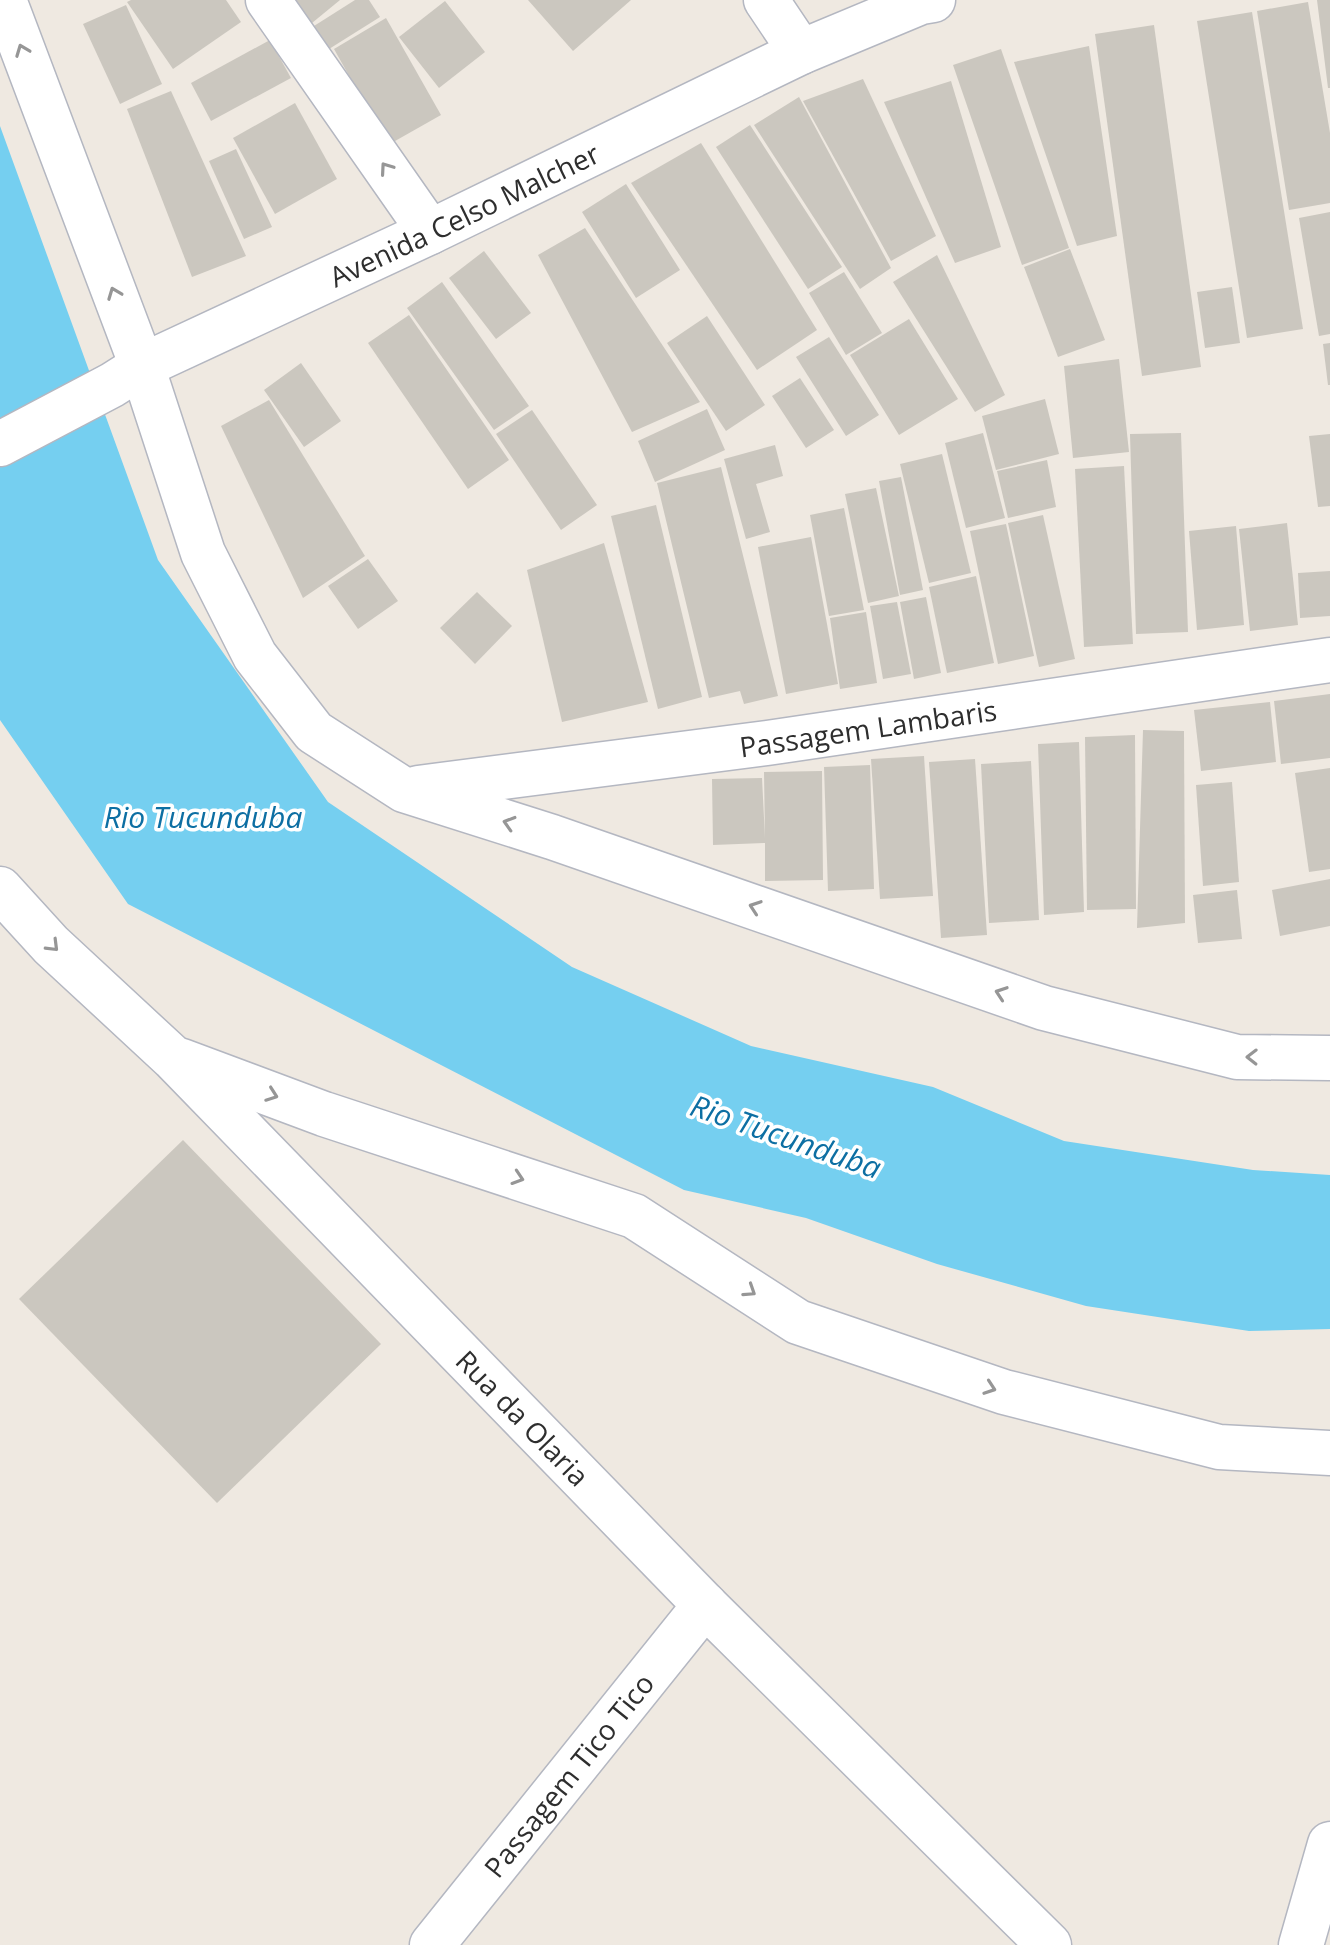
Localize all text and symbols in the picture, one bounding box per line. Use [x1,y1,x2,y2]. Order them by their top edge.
one-way arrow [15,43,32,57]
street label: Avenida Celso Malcher [323,134,606,295]
one-way arrow [381,162,396,176]
one-way arrow [107,287,124,301]
street label: Passagem Lambaris [737,690,999,765]
water label: Rio Tucunduba [104,796,302,837]
one-way arrow [503,816,516,832]
one-way arrow [749,901,763,917]
one-way arrow [44,937,58,951]
one-way arrow [994,986,1008,1003]
one-way arrow [1245,1048,1258,1066]
water label: Rio Tucunduba [685,1084,887,1188]
one-way arrow [264,1085,278,1102]
one-way arrow [511,1169,525,1185]
one-way arrow [741,1281,756,1296]
street label: Rua da Olaria [448,1342,598,1494]
one-way arrow [982,1378,996,1394]
street label: Passagem Tico Tico [475,1665,662,1885]

